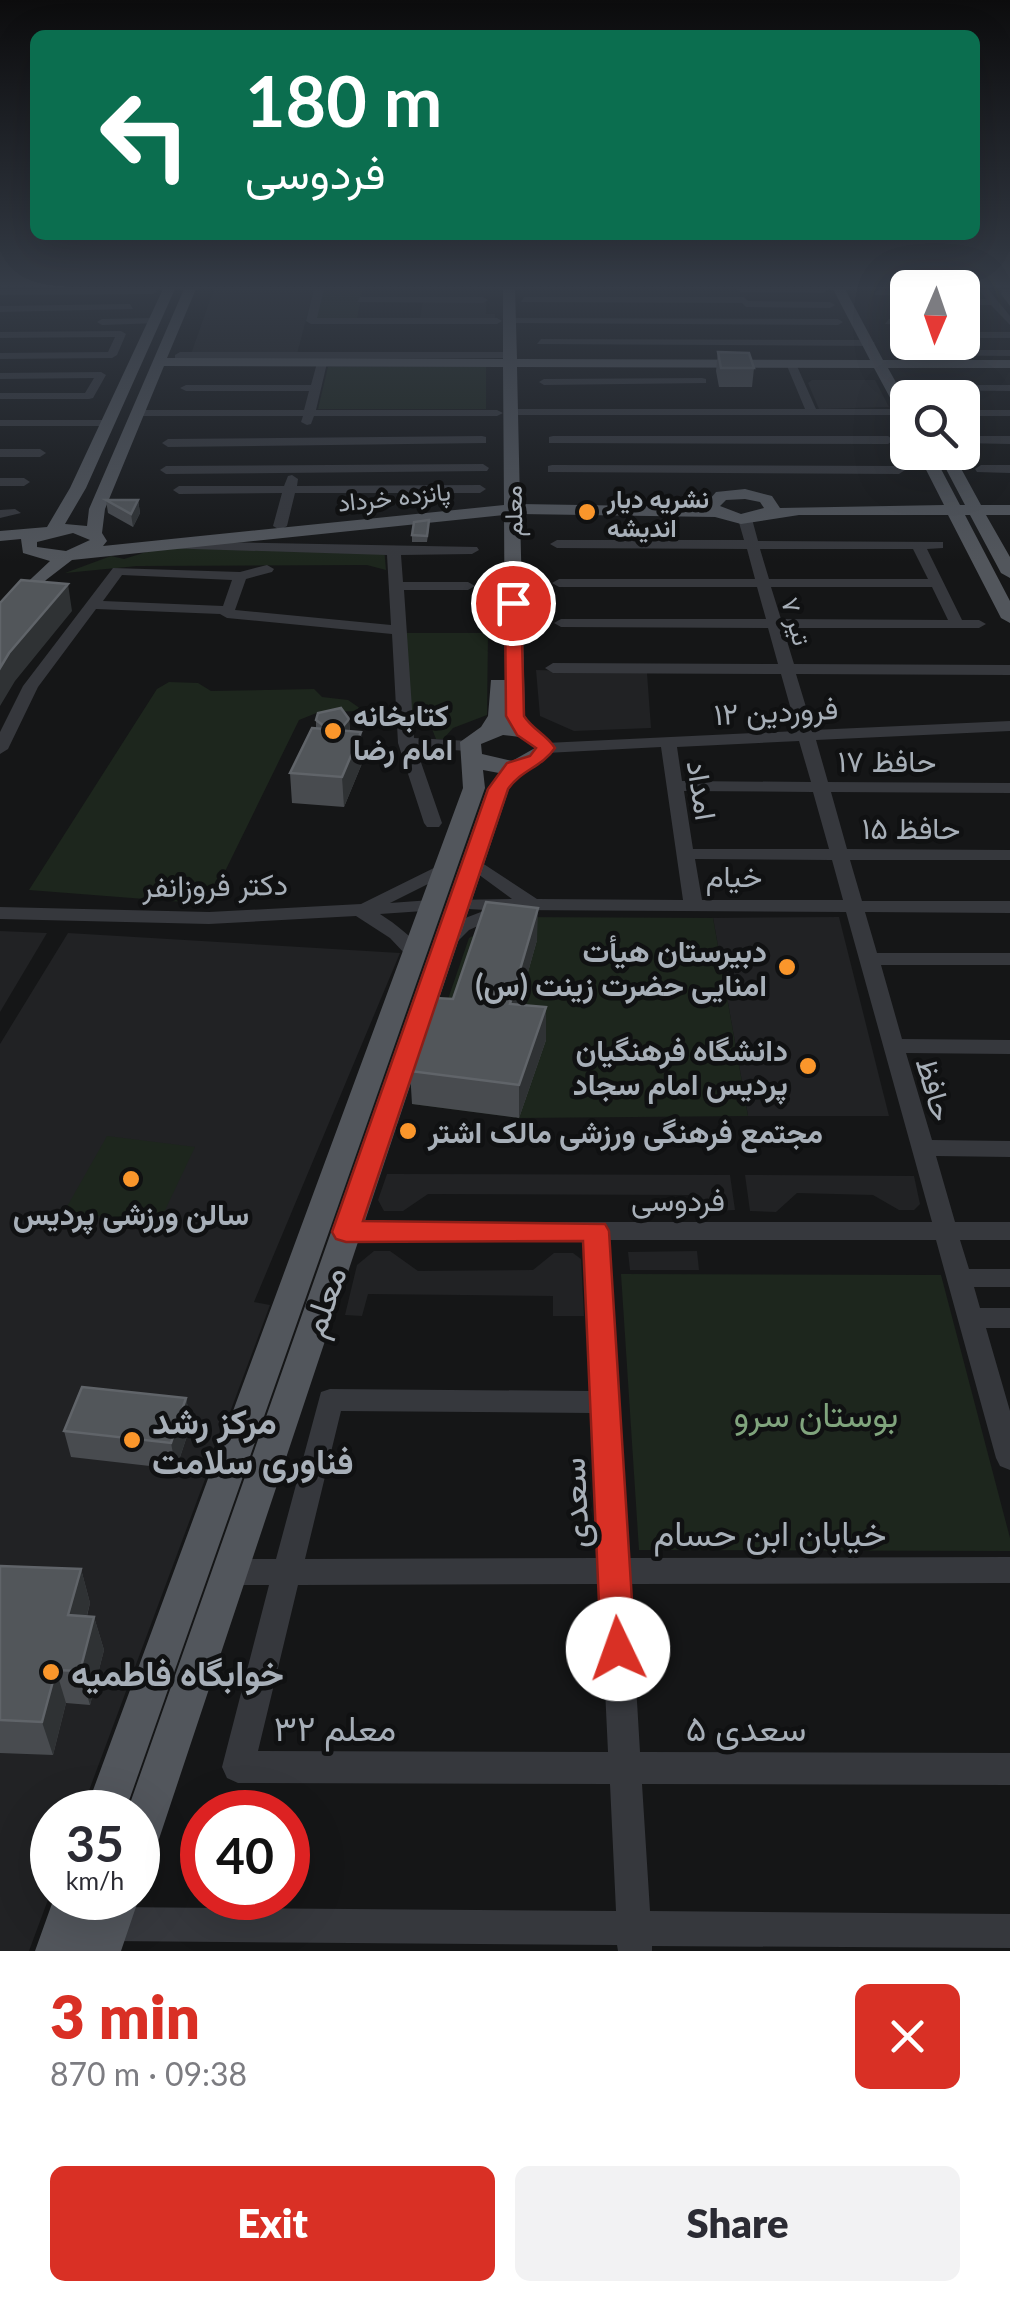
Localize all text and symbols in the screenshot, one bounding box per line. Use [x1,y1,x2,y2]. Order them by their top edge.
text: 180 m [245,58,442,142]
icon: left [80,70,210,200]
text: فردوسی [245,145,386,199]
north arrow [890,270,980,360]
map controls [890,270,980,470]
button: search [890,380,980,470]
street label: پانزده خرداد [336,475,452,520]
place label: نشریه دیار اندیشه [606,483,709,543]
street label: معلم [497,485,530,537]
marker: نشریه دیار اندیشه [576,501,598,523]
pin [471,561,556,646]
icon: arrive [486,576,541,631]
street label: ۷ تیر [774,594,818,649]
street label: ۱۲ فروردین [713,689,839,733]
place label: کتابخانه امام رضا [353,696,453,769]
marker: کتابخانه امام رضا [322,720,344,742]
street label: حافظ ۱۷ [838,742,936,778]
street label: امداد [681,757,725,823]
street label: حافظ ۱۵ [862,809,960,845]
street label: خیام [706,857,762,896]
street label: دکتر فروزانفر [141,865,288,905]
place label: دبیرستان هیأت امنایی حضرت زینت (س) [475,932,767,1004]
marker: دبیرستان هیأت امنایی حضرت زینت (س) [776,956,798,978]
place label: دانشگاه فرهنگیان پردیس امام سجاد [573,1031,788,1105]
street label: حافظ [910,1053,962,1125]
marker: دانشگاه فرهنگیان پردیس امام سجاد [797,1055,819,1077]
place label: مجتمع فرهنگی ورزشی مالک اشتر [427,1113,823,1153]
marker: مجتمع فرهنگی ورزشی مالک اشتر [397,1120,419,1142]
marker: سالن ورزشی پردیس [120,1168,142,1190]
street label: فردوسی [631,1181,725,1219]
place label: سالن ورزشی پردیس [13,1195,249,1235]
street label: معلم [290,1260,357,1343]
park label: بوستان سرو [734,1392,898,1437]
place label: مرکز رشد فناوری سلامت [152,1399,354,1484]
marker: مرکز رشد فناوری سلامت [121,1429,143,1451]
street label: سعدی [550,1456,598,1550]
street label: خیابان ابن حسام [653,1511,887,1557]
position arrow [566,1597,670,1701]
place label: خوابگاه فاطمیه [71,1651,284,1696]
marker: خوابگاه فاطمیه [40,1661,62,1683]
street label: معلم ۳۲ [274,1706,396,1752]
street label: سعدی ۵ [686,1706,806,1750]
speed limit sign: 40 [180,1790,310,1920]
text: 35 [66,1813,124,1873]
text: km/h [66,1865,124,1895]
text: 3 min [50,1980,200,2052]
button: close [855,1984,960,2089]
text: 870 m · 09:38 [50,2054,247,2093]
button: Exit [50,2166,495,2281]
button: Share [515,2166,960,2281]

